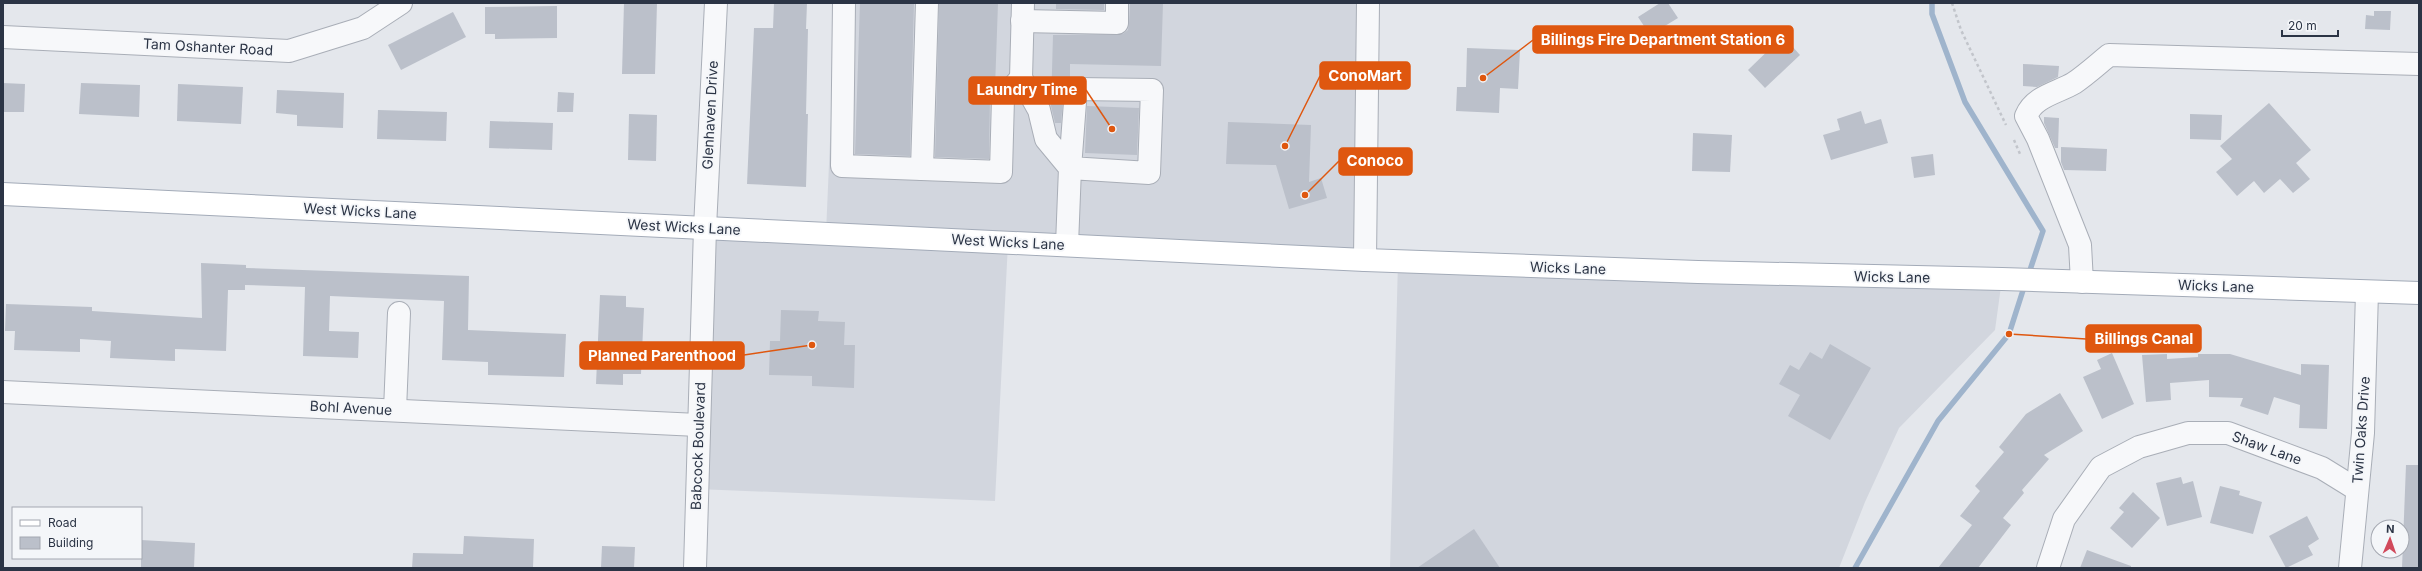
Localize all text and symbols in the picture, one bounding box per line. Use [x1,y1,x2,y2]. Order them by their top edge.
scale bar [2282,12,2338,38]
text: 20 m [2288,18,2317,33]
callout: Billings Fire Department Station 6 [1533,26,1793,53]
text: Billings Fire Department Station 6 [1541,30,1786,49]
street label: Tam Oshanter Road [143,35,273,58]
street label: Glenhaven Drive [698,60,721,170]
callout: ConoMart [1320,62,1410,89]
text: ConoMart [1328,66,1402,85]
callout: Laundry Time [969,77,1086,104]
text: Laundry Time [977,80,1078,99]
callout: Conoco [1339,148,1412,175]
text: Conoco [1347,151,1403,170]
street label: West Wicks Lane [303,199,417,222]
street label: West Wicks Lane [627,215,741,238]
street label: West Wicks Lane [951,230,1065,253]
street label: Wicks Lane [1530,258,1606,277]
street label: Wicks Lane [1854,267,1930,286]
street label: Wicks Lane [2178,276,2254,295]
callout: Billings Canal [2086,325,2201,352]
text: Billings Canal [2095,329,2193,348]
callout: Planned Parenthood [580,342,744,369]
text: Planned Parenthood [588,346,736,365]
street label: Twin Oaks Drive [2348,376,2373,484]
street label: Babcock Boulevard [687,382,708,510]
street label: Bohl Avenue [309,397,393,418]
street label: Shaw Lane [2230,427,2304,468]
legend [12,507,142,559]
text: Road [48,515,77,530]
north arrow [2370,519,2410,559]
text: N [2386,522,2395,536]
text: Building [48,535,93,550]

